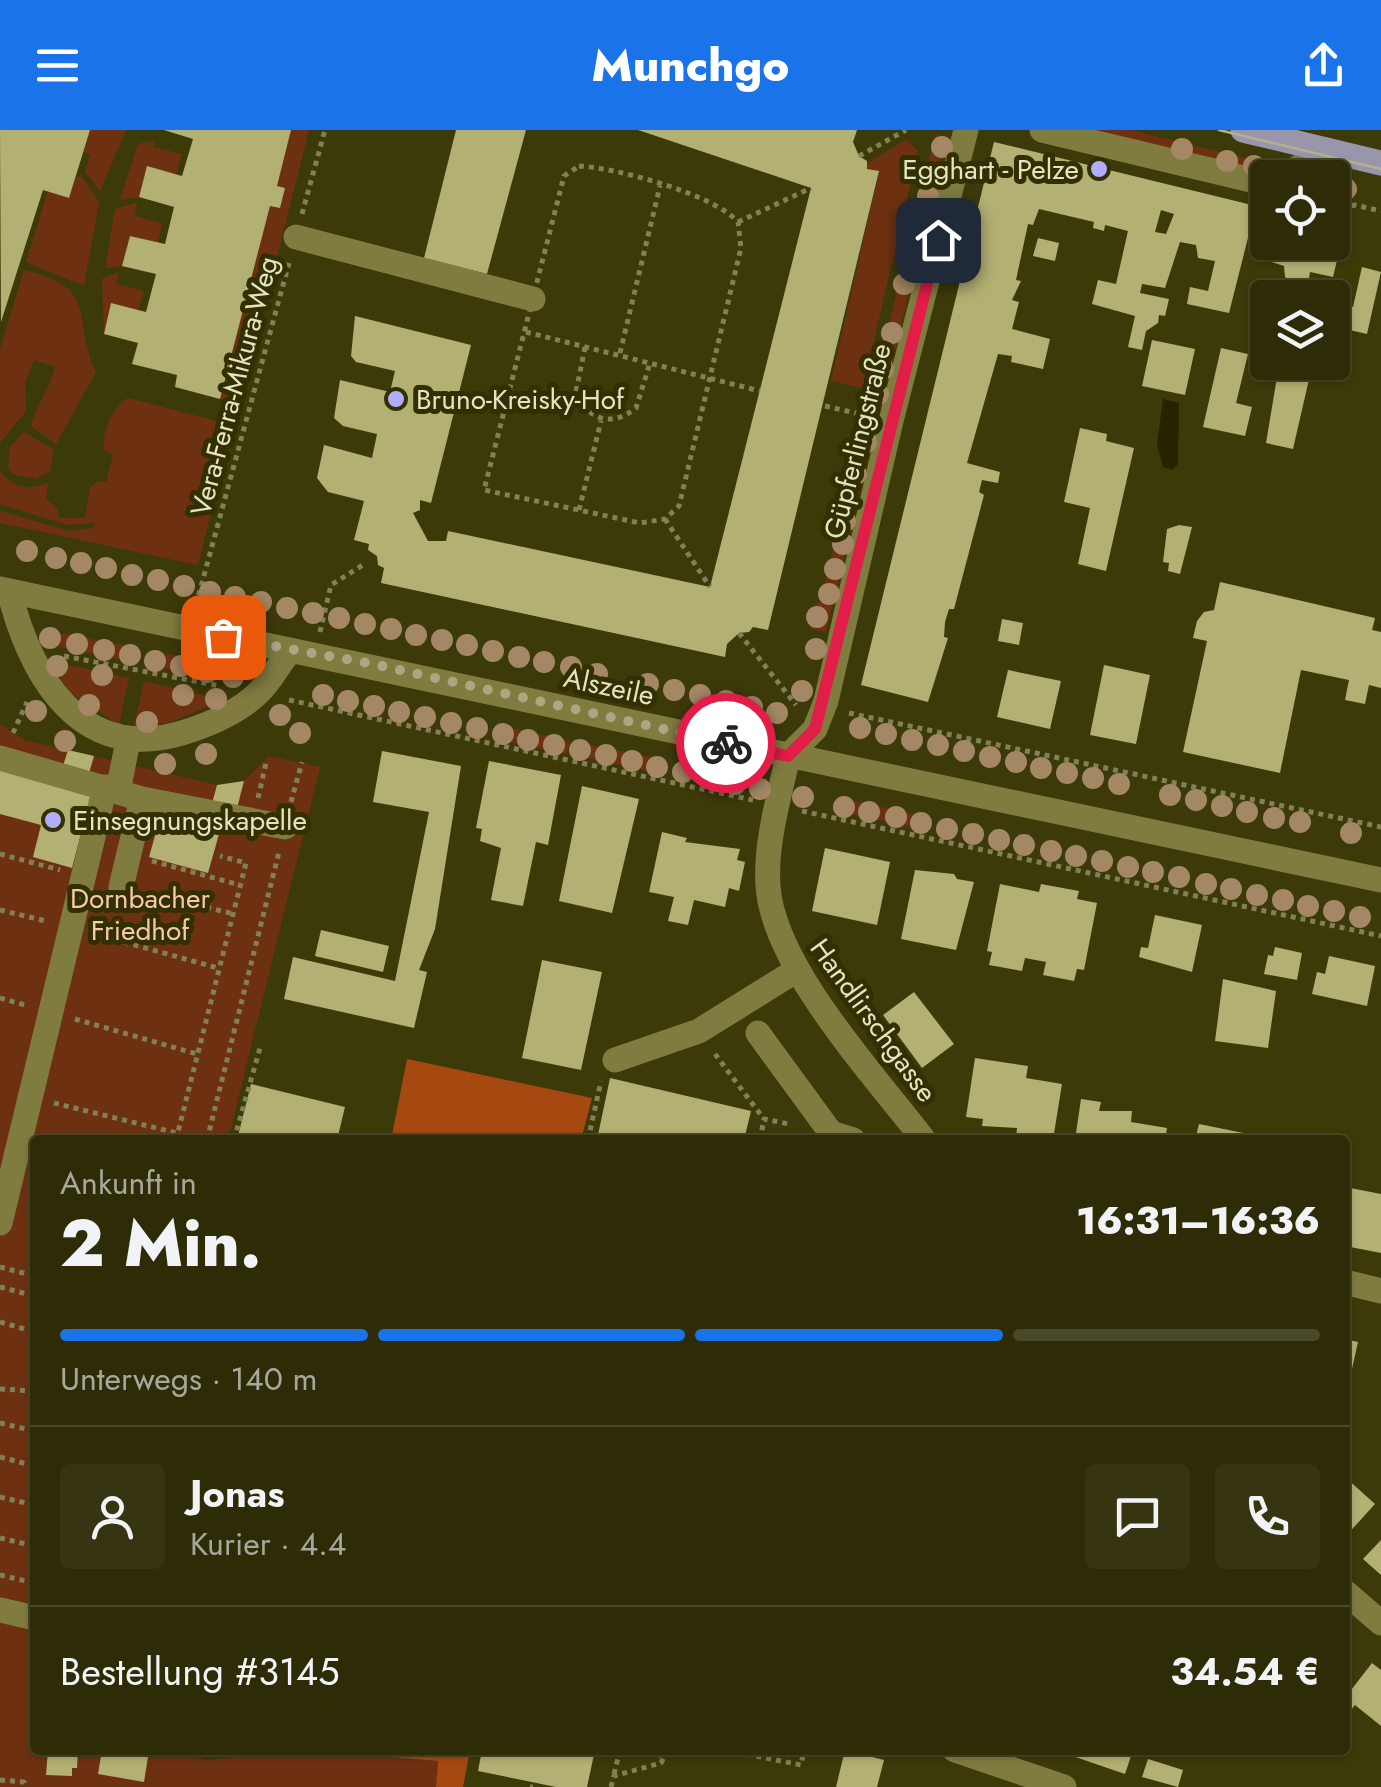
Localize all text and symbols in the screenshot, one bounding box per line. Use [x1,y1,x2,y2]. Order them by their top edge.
text: Munchgo [592,33,789,98]
icon: menu [30,38,85,93]
icon: share [1296,38,1351,93]
place label: Egghart - Pelze [902,149,1079,190]
marker: Egghart - Pelze [1088,158,1110,180]
map controls [1250,160,1350,380]
button: locate [1250,160,1350,260]
pin [896,198,981,283]
icon: home [911,213,966,268]
street label: Vera-Ferra-Mikura-Weg [180,252,289,521]
button: layers [1250,280,1350,380]
street label: Güpferlingstraße [813,339,902,543]
place label: Bruno-Kreisky-Hof [416,379,625,420]
marker: Bruno-Kreisky-Hof [385,388,407,410]
pin [181,595,266,680]
icon: bag [196,610,251,665]
street label: Alszeile [560,657,658,716]
courier [676,693,776,793]
icon: bike [699,716,754,771]
place label: Einsegnungskapelle [73,800,307,841]
marker: Einsegnungskapelle [42,809,64,831]
park label: Dornbacher Friedhof [70,878,210,951]
street label: Handlirschgasse [800,930,947,1111]
text: Ankunft in [60,1160,197,1206]
text: 16:31–16:36 [1076,1193,1320,1248]
text: 2 Min. [60,1196,261,1290]
text: Unterwegs · 140 m [60,1356,317,1402]
button: person [60,1464,165,1569]
button: chat [1085,1464,1190,1569]
button: phone [1215,1464,1320,1569]
text: Jonas [190,1466,285,1521]
text: Kurier · 4.4 [190,1521,346,1567]
text: Bestellung #3145 [60,1644,340,1699]
text: 34.54 € [1170,1644,1320,1699]

